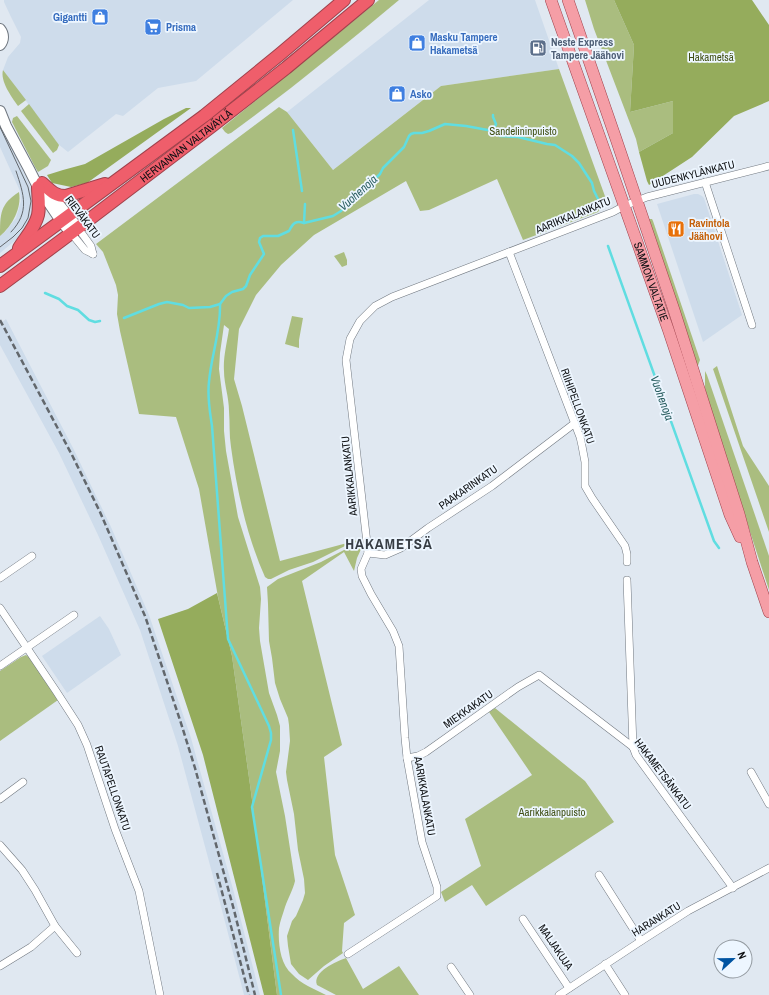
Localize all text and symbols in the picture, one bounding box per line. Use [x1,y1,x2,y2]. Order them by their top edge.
shop icon: Gigantti [90,7,110,27]
place label: Gigantti [53,10,87,24]
supermarket icon: Prisma [143,17,163,37]
place label: Prisma [166,20,196,34]
place label: Masku Tampere Hakametsä [430,30,498,57]
shop icon: Masku Tampere Hakametsä [407,33,427,53]
place label: Neste Express Tampere Jäähovi [551,35,624,62]
fuel station icon: Neste Express Tampere Jäähovi [528,38,548,58]
park label: Hakametsä [688,50,734,64]
shop icon: Asko [387,84,407,104]
place label: Asko [410,87,433,101]
street label: HERVANNAN VALTAVÄYLÄ [137,105,236,185]
park label: Sandelininpuisto [489,124,557,138]
street label: UUDENKYLÄNKATU [650,157,736,191]
water label: Vuohenoja [335,171,381,215]
street label: RIEVÄKATU [62,193,104,241]
street label: AARIKKALANKATU [532,194,613,237]
place label: Ravintola Jäähovi [689,216,730,243]
restaurant icon: Ravintola Jäähovi [666,219,686,239]
street label: SAMMON VALTATIE [631,240,672,323]
street label: RIIHIPELLONKATU [558,366,598,446]
water label: Vuohenoja [647,373,678,423]
street label: AARIKKALANKATU [338,435,360,518]
street label: PAAKARINKATU [436,462,500,512]
district label: HAKAMETSÄ [345,533,433,554]
street label: MIEKKAKATU [440,687,496,731]
street label: HAKAMETSÄNKATU [632,736,694,812]
street label: RAUTAPELLONKATU [92,744,134,832]
street label: AARIKKALANKATU [411,754,439,837]
park label: Aarikkalanpuisto [517,805,586,819]
street label: HARANKATU [629,898,683,940]
street label: MALJAKUJA [536,921,577,973]
north arrow [713,939,753,979]
text: N [735,950,750,961]

